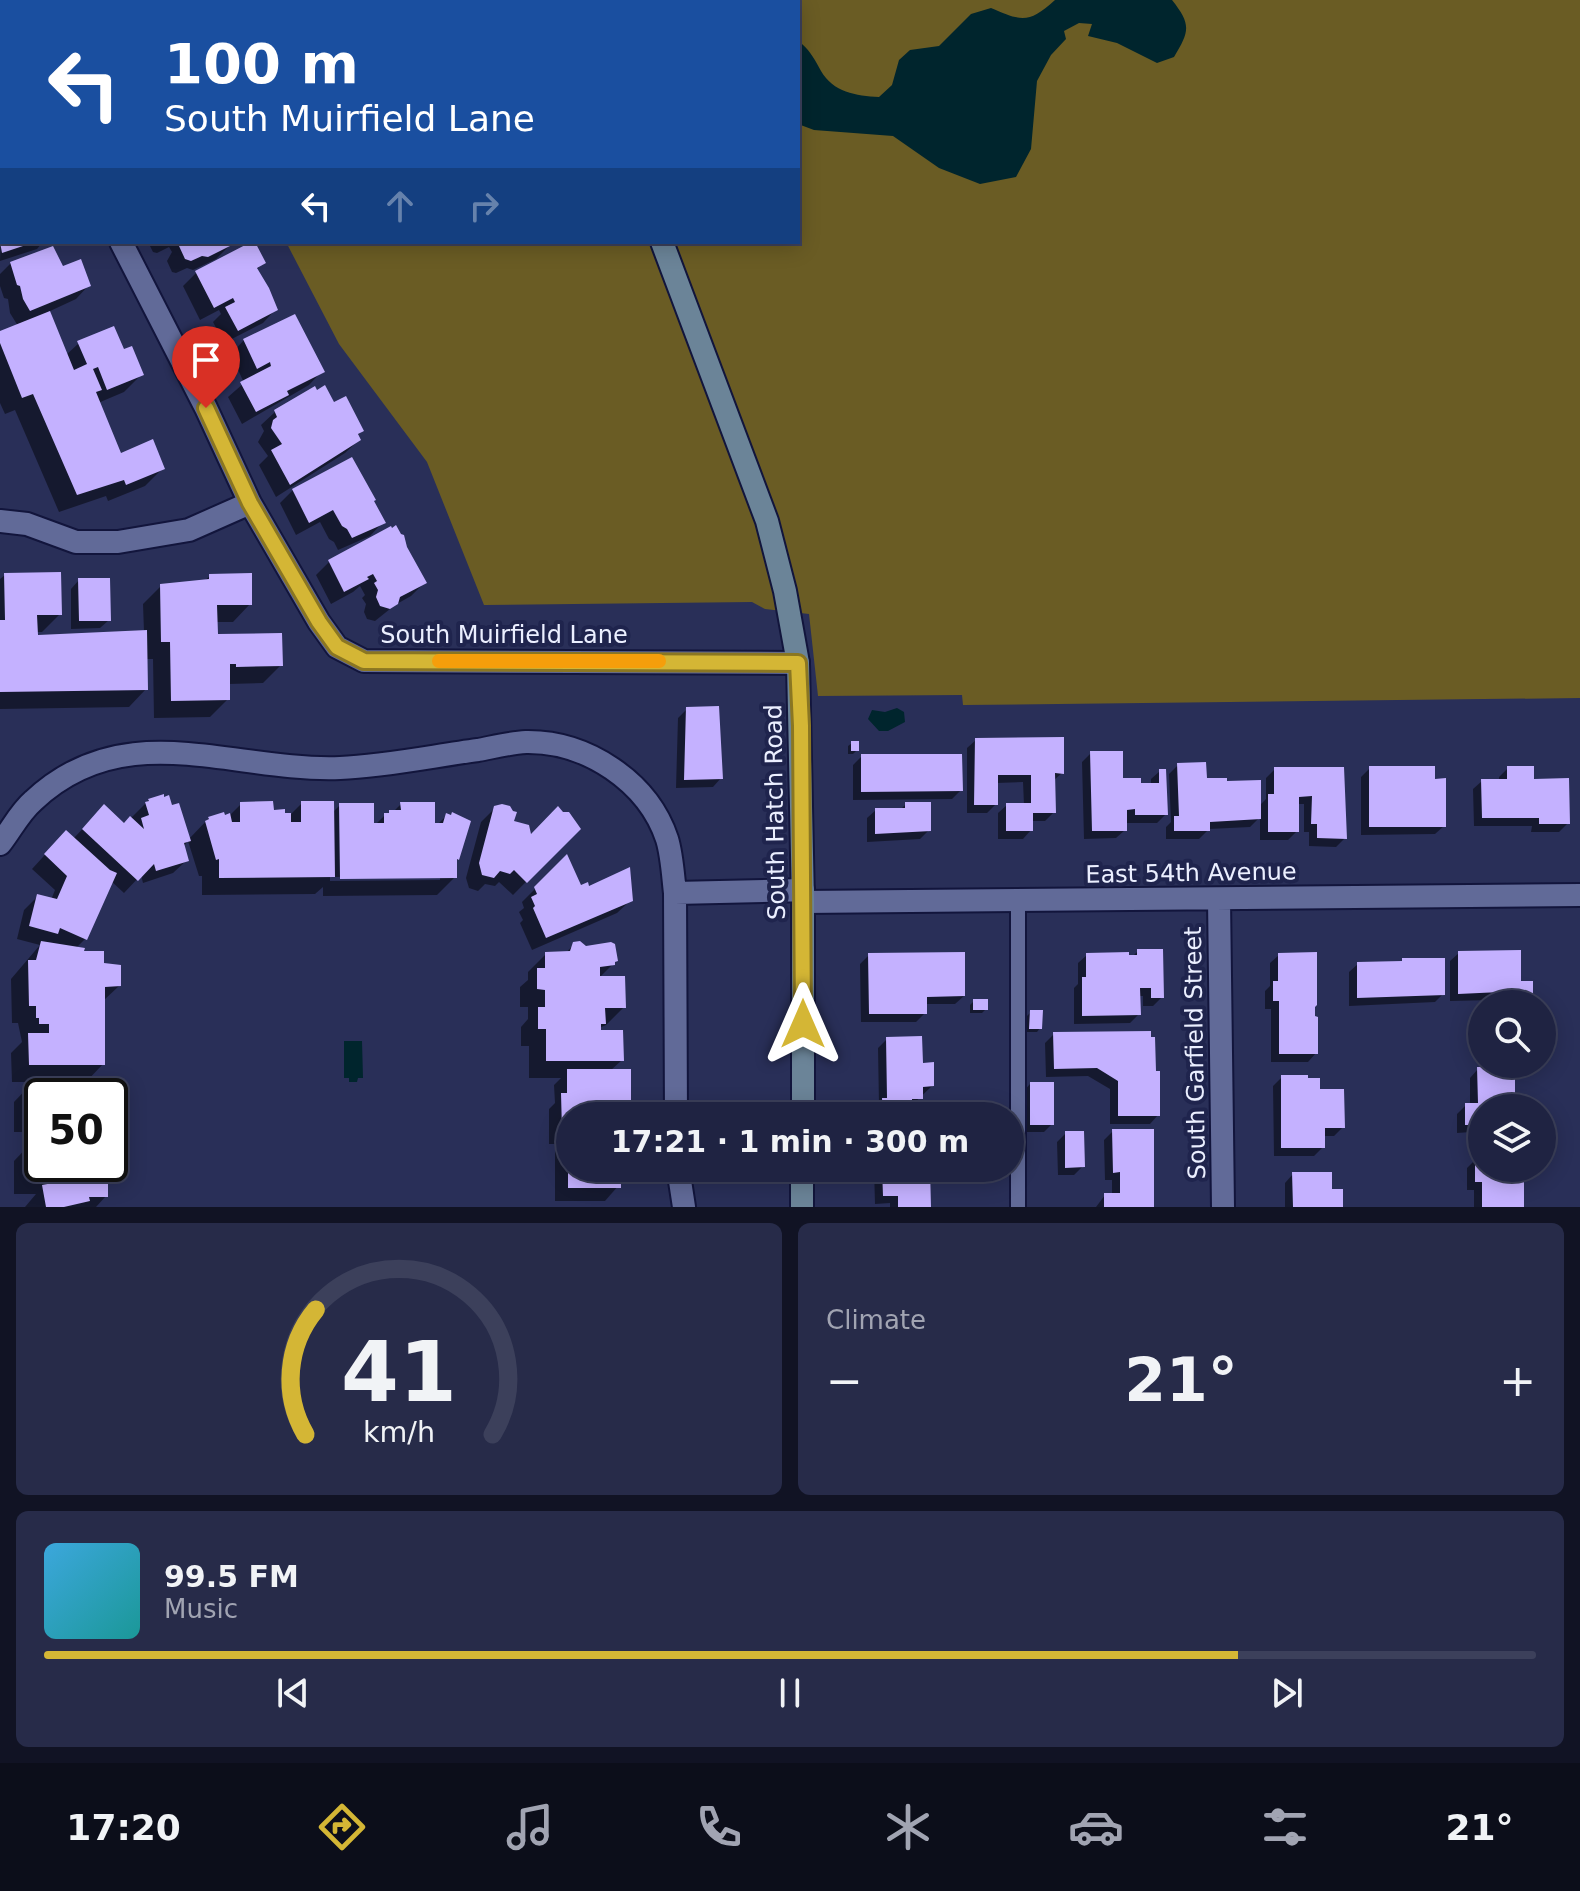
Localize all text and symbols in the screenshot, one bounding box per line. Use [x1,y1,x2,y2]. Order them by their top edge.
text: 100 m [164,31,359,96]
icon: left [32,32,136,136]
text: South Muirfield Lane [164,98,535,139]
icon: left [294,184,338,228]
icon: ahead [378,184,422,228]
icon: right [462,184,506,228]
pin [172,326,240,408]
icon: arrive [184,338,228,382]
street label: South Muirfield Lane [380,621,628,649]
street label: South Hatch Road [759,704,791,920]
street label: East 54th Avenue [1085,857,1297,889]
street label: South Garfield Street [1179,926,1211,1180]
position arrow [761,982,845,1066]
map controls [1468,990,1556,1182]
button: search [1468,990,1556,1078]
speed limit sign: 50 [24,1078,128,1182]
button: layers [1468,1094,1556,1182]
text: 17:21 · 1 min · 300 m [611,1124,969,1159]
text: Climate [826,1305,926,1335]
text: 41 [341,1324,457,1421]
text: 21° [1124,1345,1238,1415]
text: − [826,1355,863,1406]
text: + [1499,1355,1536,1406]
text: km/h [363,1415,435,1449]
text: 99.5 FM [164,1559,299,1594]
text: Music [164,1594,238,1624]
icon: previous [271,1671,315,1715]
icon: pause [768,1671,812,1715]
icon: next [1265,1671,1309,1715]
icon: directions [314,1799,370,1855]
icon: music [502,1799,558,1855]
icon: phone [691,1799,747,1855]
icon: climate [880,1799,936,1855]
icon: car [1068,1799,1124,1855]
icon: filters [1257,1799,1313,1855]
text: 17:20 [66,1807,181,1848]
text: 21° [1446,1807,1514,1848]

